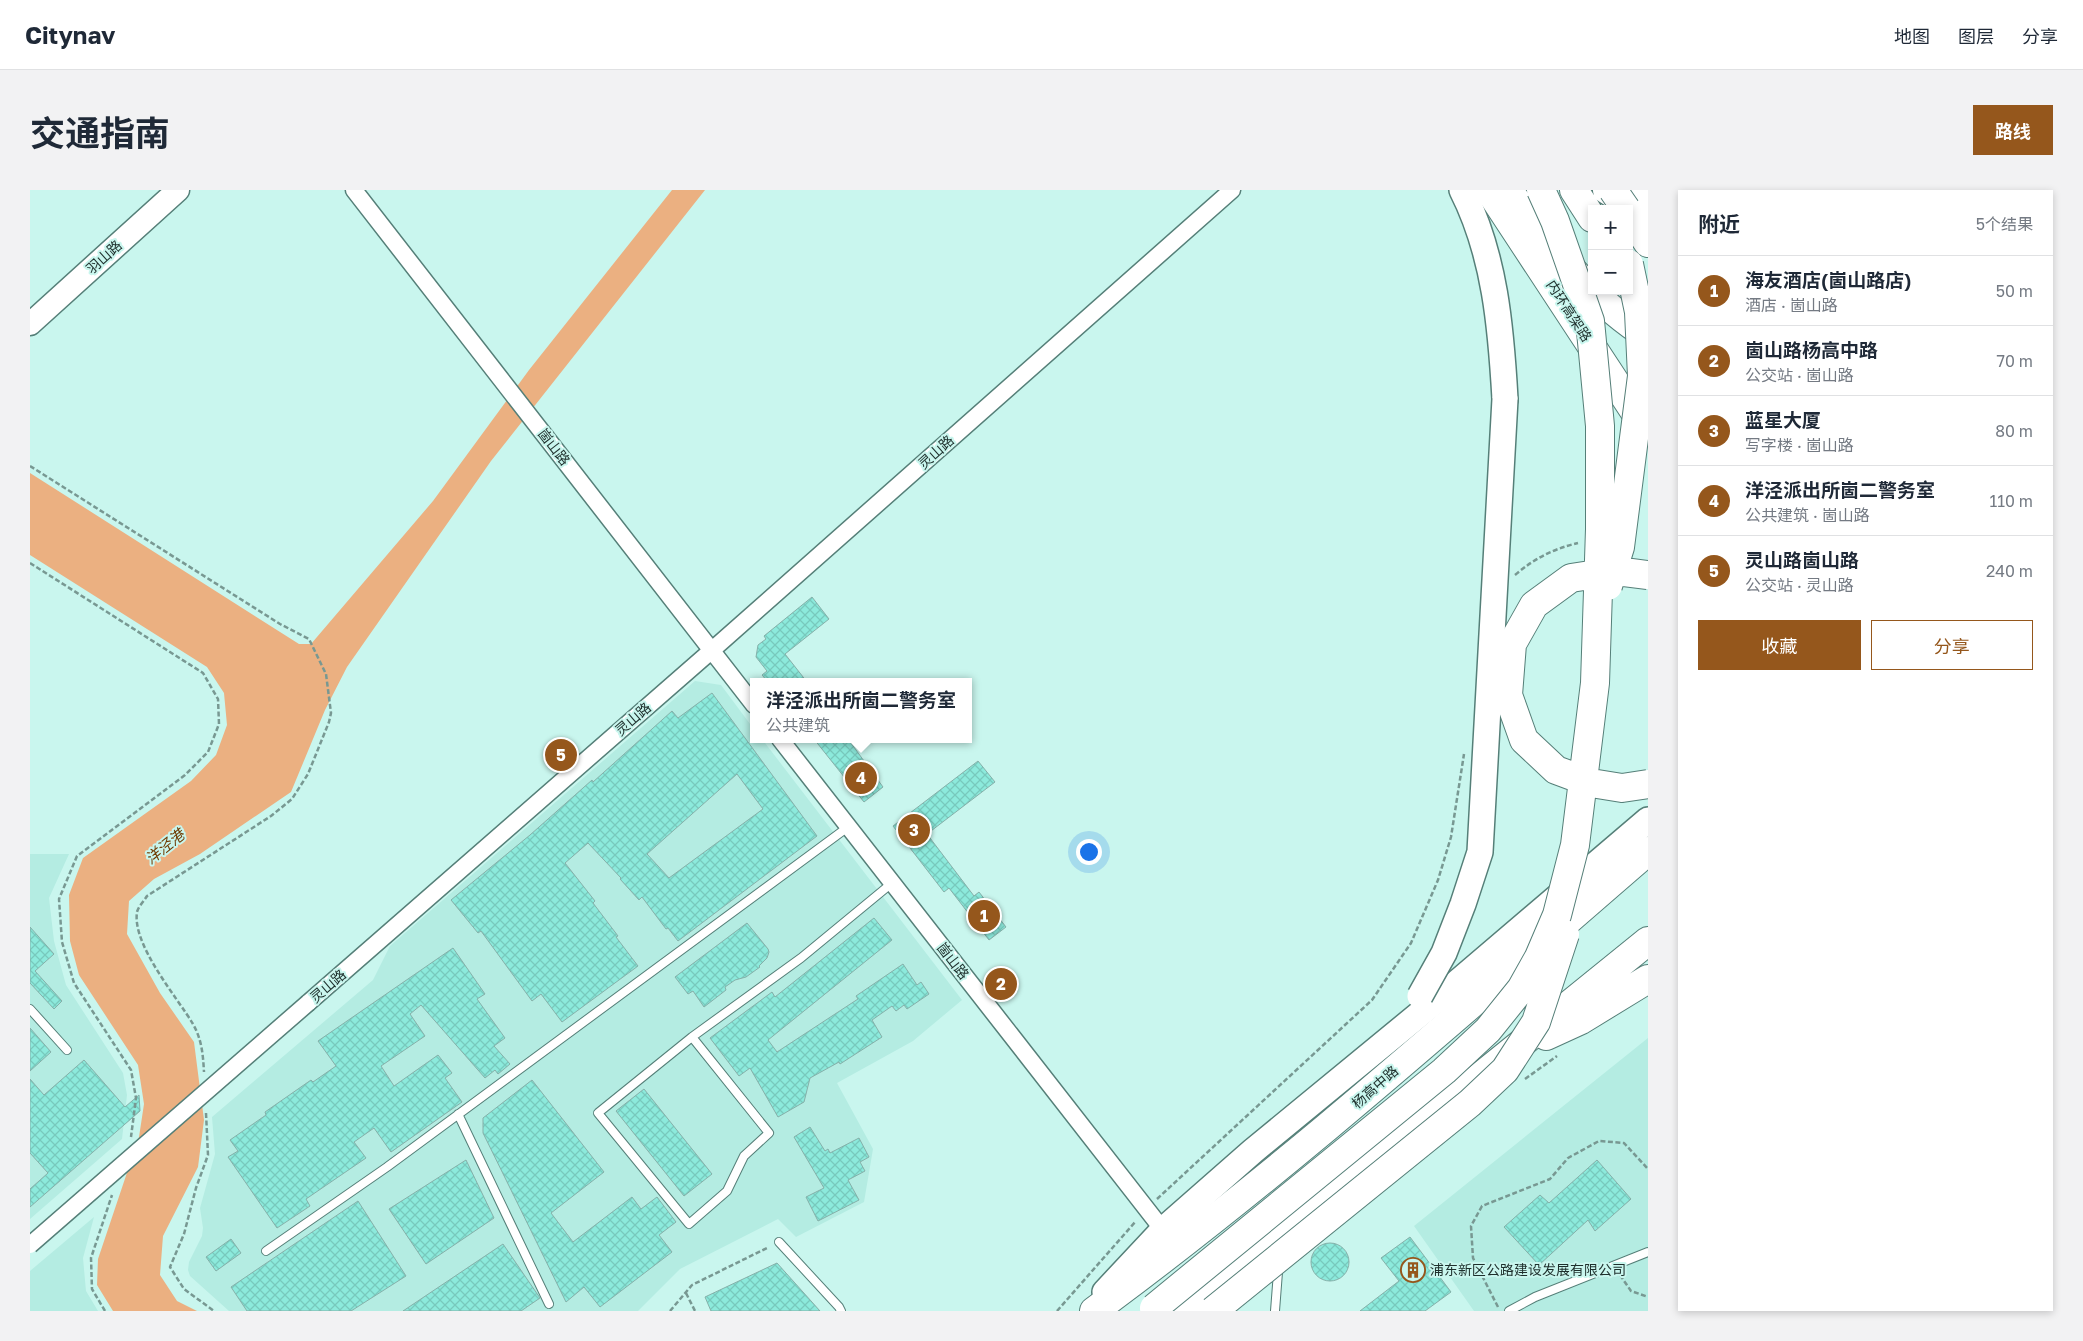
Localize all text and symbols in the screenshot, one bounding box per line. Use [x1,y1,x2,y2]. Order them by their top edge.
text: Citynav [25,20,115,49]
text: 地图 [1894,25,1930,47]
text: 图层 [1958,25,1994,47]
text: 分享 [2022,25,2058,47]
button: 路线 [1973,105,2053,155]
text: 交通指南 [30,112,170,154]
map controls [1588,205,1633,295]
button: + [1588,205,1633,250]
text: 附近 [1698,211,1740,237]
text: 5个结果 [1976,214,2033,234]
street label: 羽山路 [82,236,125,277]
button: − [1588,250,1633,295]
text: 海友酒店(崮山路店) [1745,268,1911,291]
street label: 内环高架路 [1543,277,1596,345]
text: 1 [1710,281,1718,301]
text: 50 m [1996,281,2033,301]
text: 酒店 · 崮山路 [1745,295,1838,315]
text: 崮山路杨高中路 [1745,338,1878,361]
text: 2 [1709,351,1719,371]
text: 70 m [1996,351,2033,371]
text: 公交站 · 崮山路 [1745,365,1854,385]
text: 蓝星大厦 [1745,408,1821,431]
text: 3 [1709,421,1719,441]
text: 80 m [1995,421,2033,441]
street label: 崮山路 [535,425,574,468]
street label: 灵山路 [914,431,957,472]
text: 写字楼 · 崮山路 [1745,435,1854,455]
text: 洋泾派出所崮二警务室 [1745,478,1935,501]
text: 4 [1709,491,1719,511]
text: 110 m [1989,491,2033,511]
text: 公共建筑 · 崮山路 [1745,505,1870,525]
text: 灵山路崮山路 [1745,548,1859,571]
text: 5 [1709,561,1719,581]
text: 240 m [1986,561,2033,581]
text: 公交站 · 灵山路 [1745,575,1854,595]
button: 收藏 [1698,620,1861,670]
button: 分享 [1871,620,2033,670]
popup [750,678,972,743]
text: 洋泾派出所崮二警务室 [766,688,956,711]
street label: 灵山路 [611,698,654,739]
text: 公共建筑 [766,715,830,735]
pin: 5 [545,736,577,774]
pin: 4 [845,759,877,797]
pin: 3 [898,811,930,849]
water label: 洋泾港 [141,824,189,867]
your location [1076,839,1102,865]
pin: 1 [968,897,1000,935]
street label: 崮山路 [934,939,973,982]
street label: 灵山路 [306,965,349,1006]
pin: 2 [985,965,1017,1003]
street label: 杨高中路 [1348,1062,1401,1111]
building icon: 浦东新区公路建设发展有限公司 [1400,1257,1426,1283]
place label: 浦东新区公路建设发展有限公司 [1430,1261,1626,1278]

